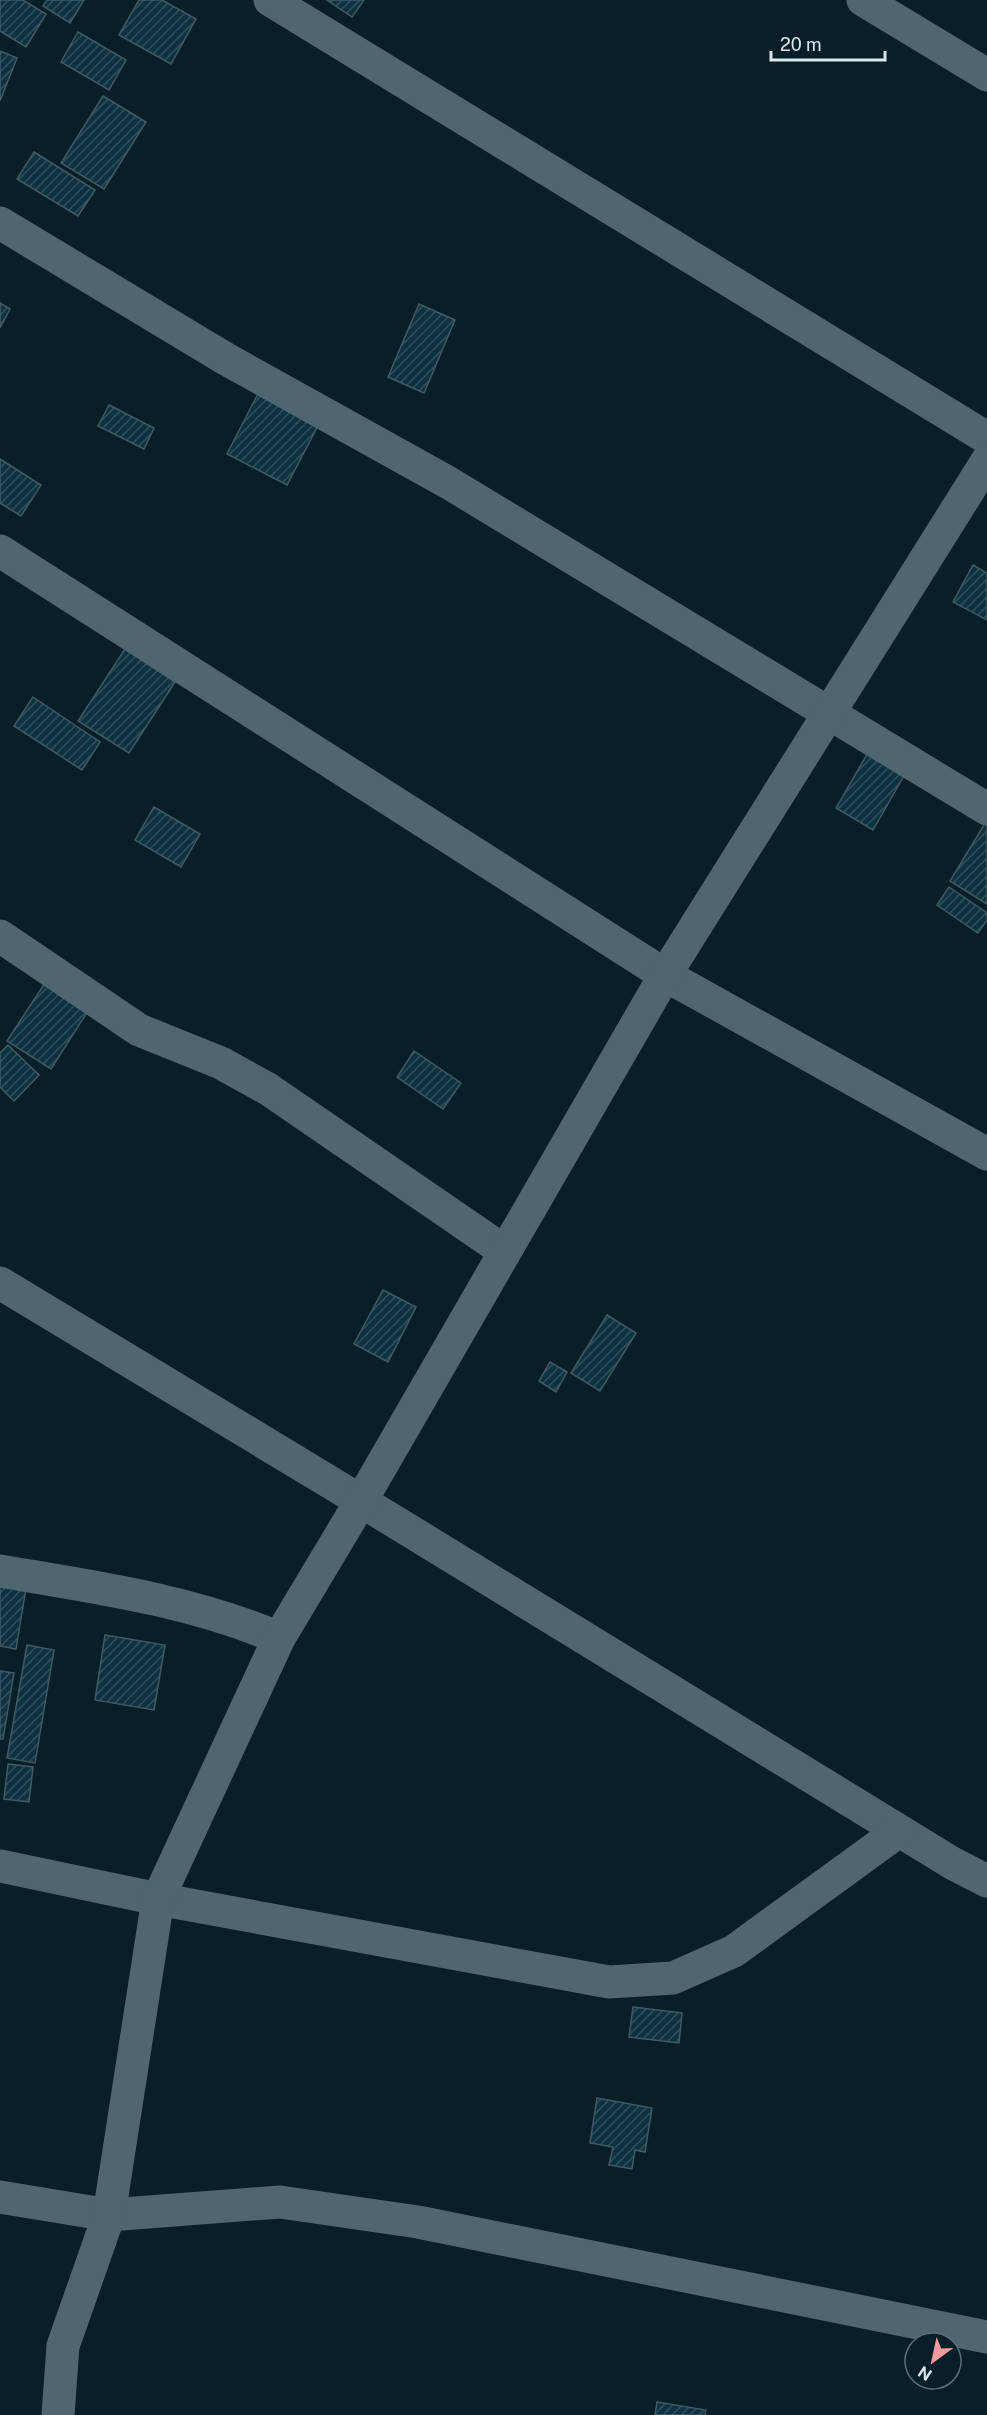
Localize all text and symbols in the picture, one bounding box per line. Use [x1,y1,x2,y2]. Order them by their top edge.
scale bar [771,24,885,62]
text: 20 m [780,34,822,55]
north arrow [903,2331,963,2391]
text: N [915,2362,936,2385]

